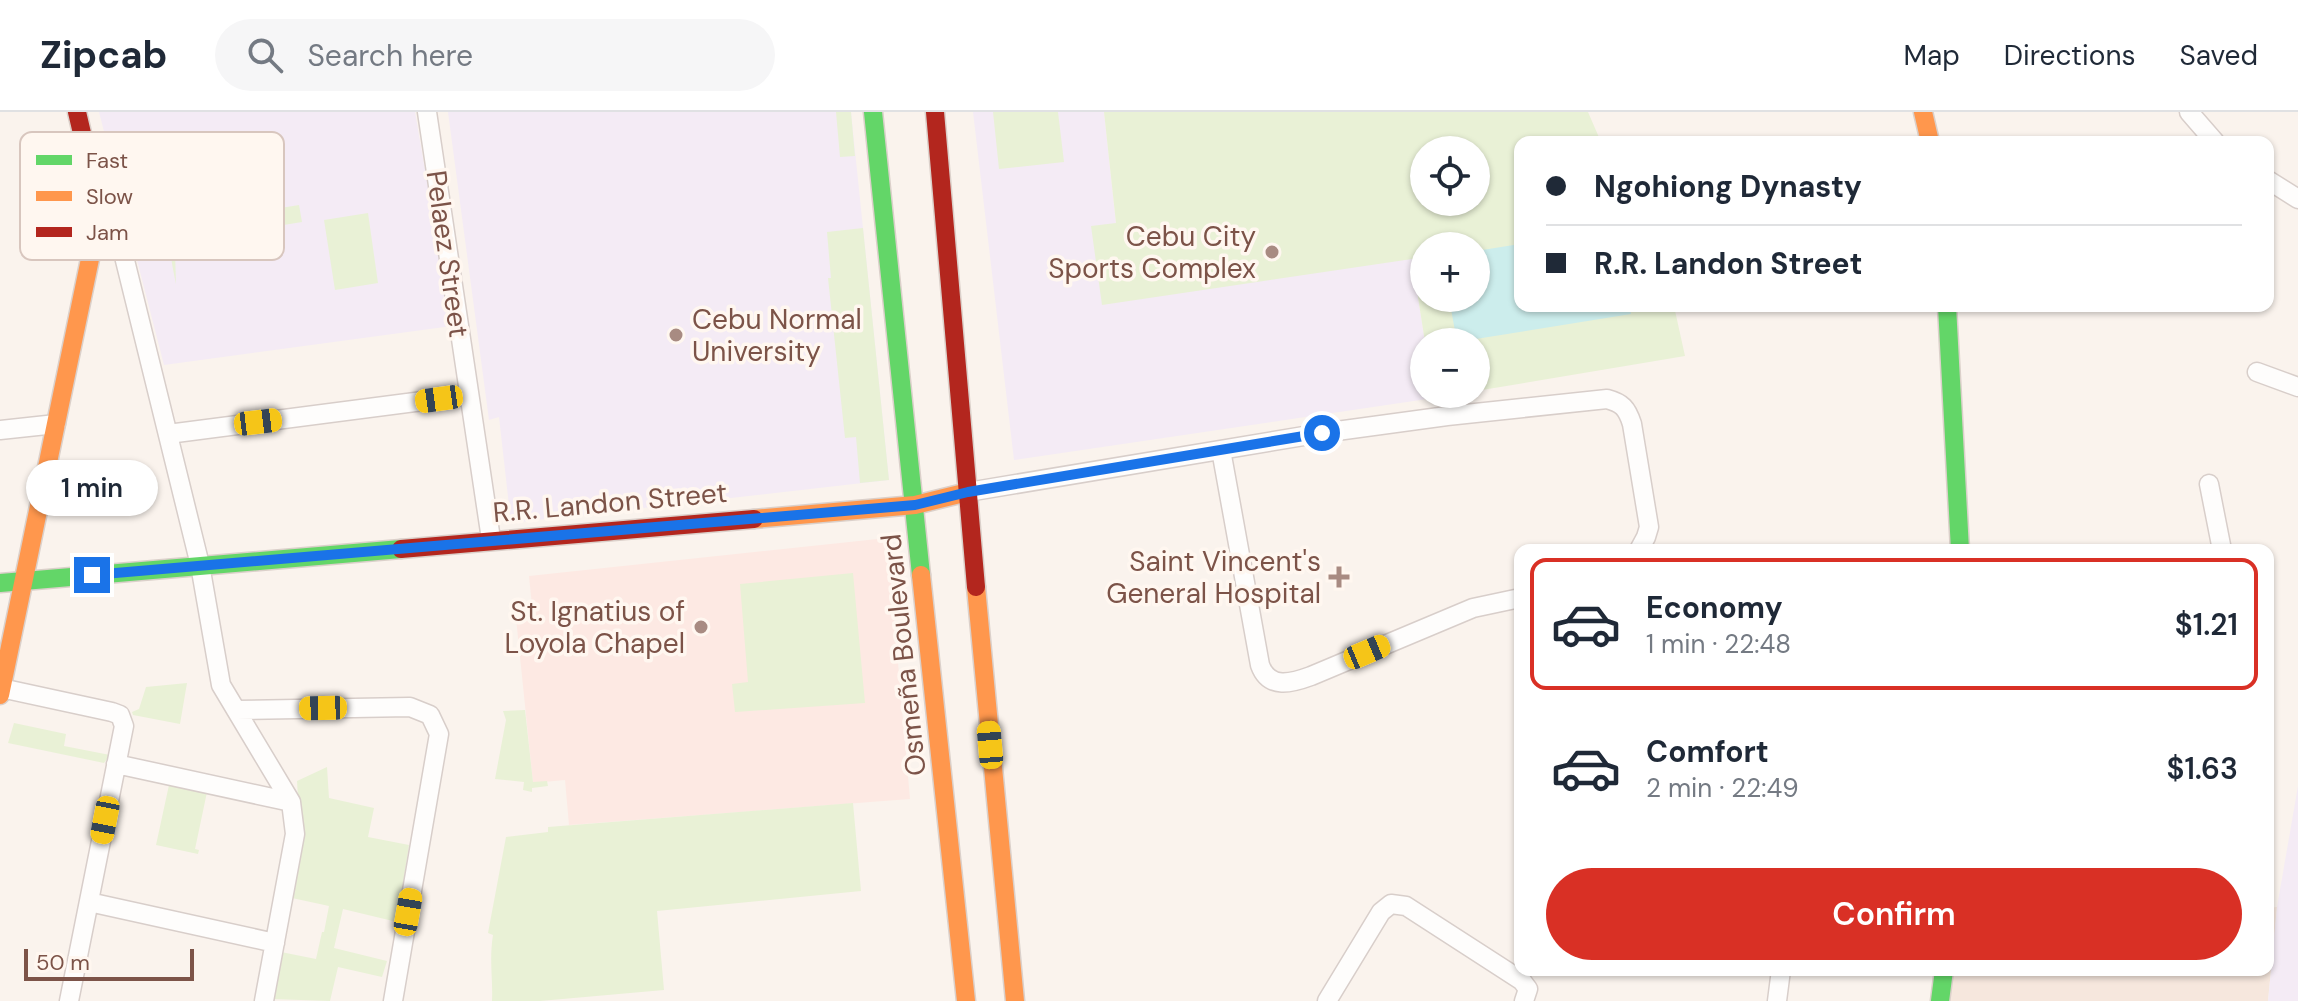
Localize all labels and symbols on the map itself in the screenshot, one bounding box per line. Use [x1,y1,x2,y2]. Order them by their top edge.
legend [20,132,284,260]
text: Fast [86,146,128,175]
street label: Pelaez Street [417,168,478,340]
text: Slow [86,182,133,211]
text: Jam [86,218,129,247]
place label: Cebu City Sports Complex [1048,218,1256,287]
marker: Cebu City Sports Complex [1263,243,1281,261]
place label: Cebu Normal University [692,301,862,370]
marker: Cebu Normal University [667,326,685,344]
car [414,384,464,414]
car [233,407,283,437]
route start [1304,415,1340,451]
callout: 1 min [26,459,158,515]
street label: R.R. Landon Street [491,474,729,531]
street label: Osmeña Boulevard [872,532,935,778]
place label: Saint Vincent's General Hospital [1106,543,1321,612]
route end [74,557,110,593]
marker: Saint Vincent's General Hospital [1328,566,1350,588]
place label: St. Ignatius of Loyola Chapel [504,593,685,662]
marker: St. Ignatius of Loyola Chapel [692,618,710,636]
car [1340,632,1394,672]
car [299,696,347,720]
car [976,720,1004,770]
car [89,794,121,846]
car [392,886,424,938]
scale bar [24,945,194,981]

